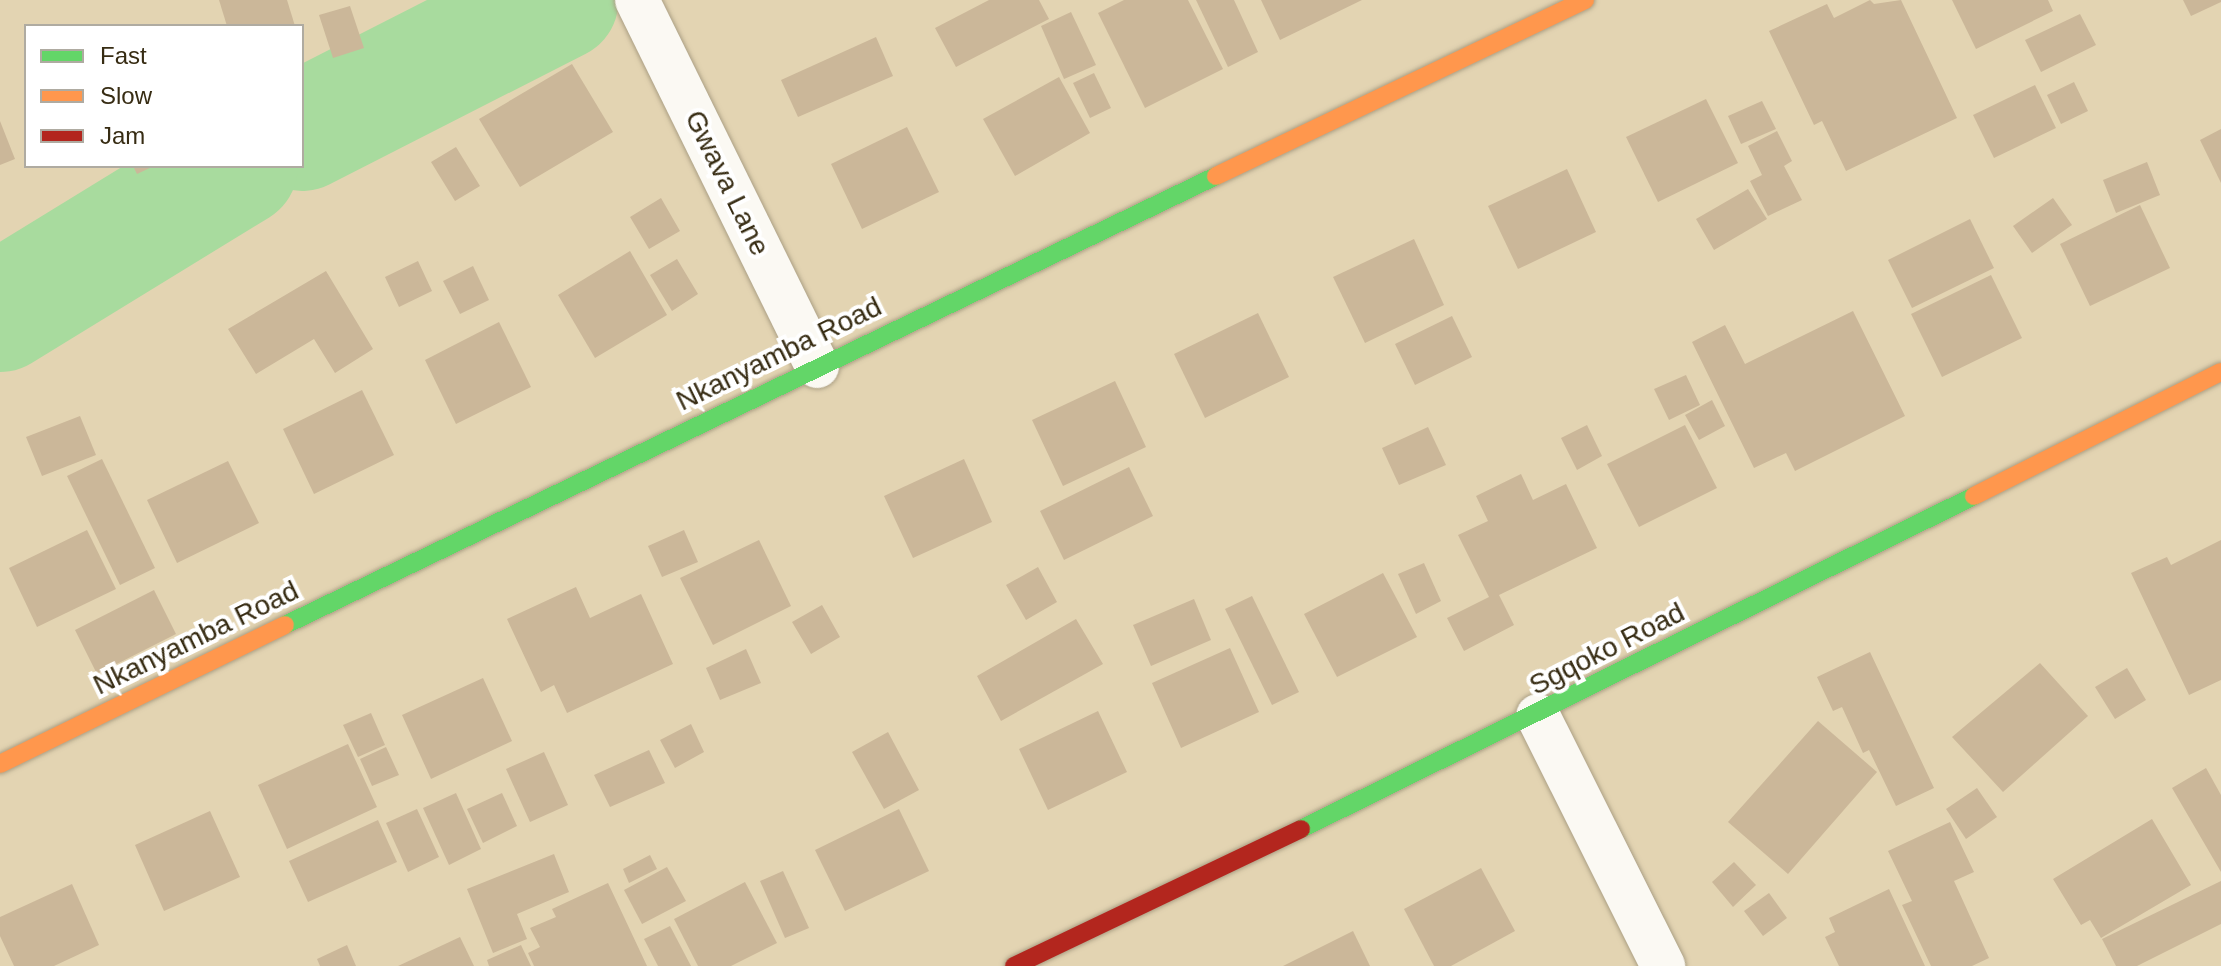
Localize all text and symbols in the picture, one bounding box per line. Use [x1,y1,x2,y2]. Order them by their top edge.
legend [24,24,304,168]
text: Fast [100,42,147,69]
text: Slow [100,82,152,109]
street label: Gwava Lane [677,105,777,261]
text: Jam [100,122,145,149]
street label: Nkanyamba Road [671,290,887,418]
street label: Nkanyamba Road [88,574,304,702]
street label: Sgqoko Road [1524,596,1690,702]

